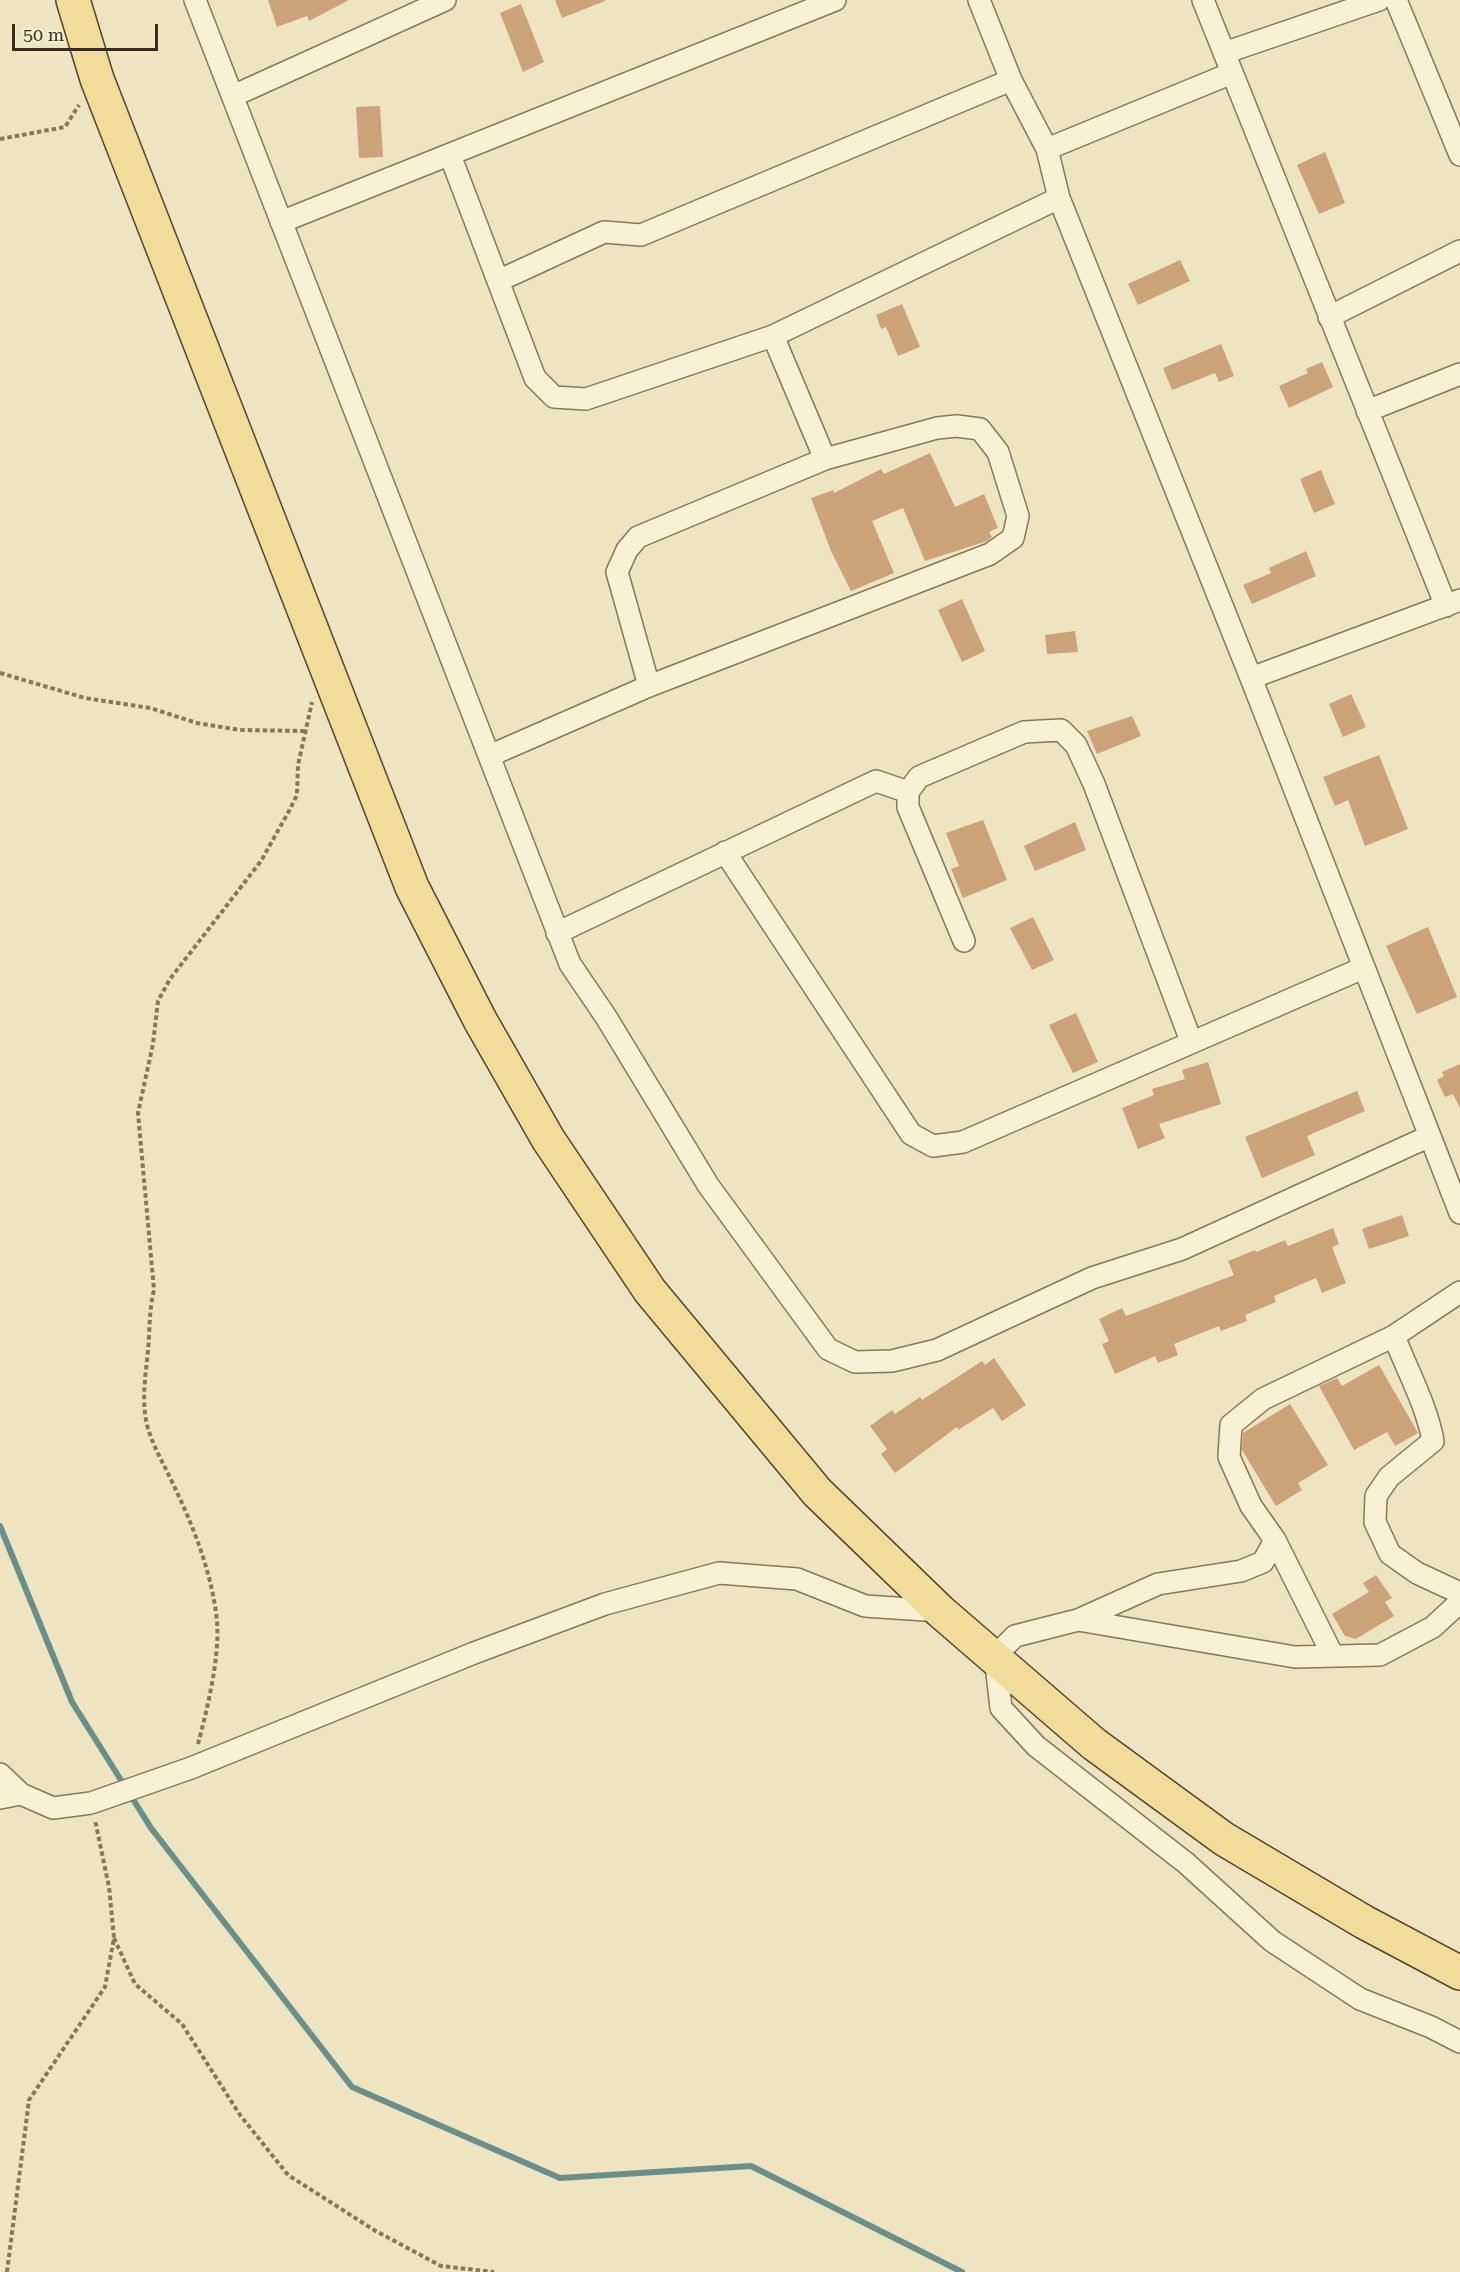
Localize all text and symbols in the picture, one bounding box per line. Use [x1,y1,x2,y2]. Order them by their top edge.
scale bar [15,12,160,50]
text: 50 m [23,24,64,45]

